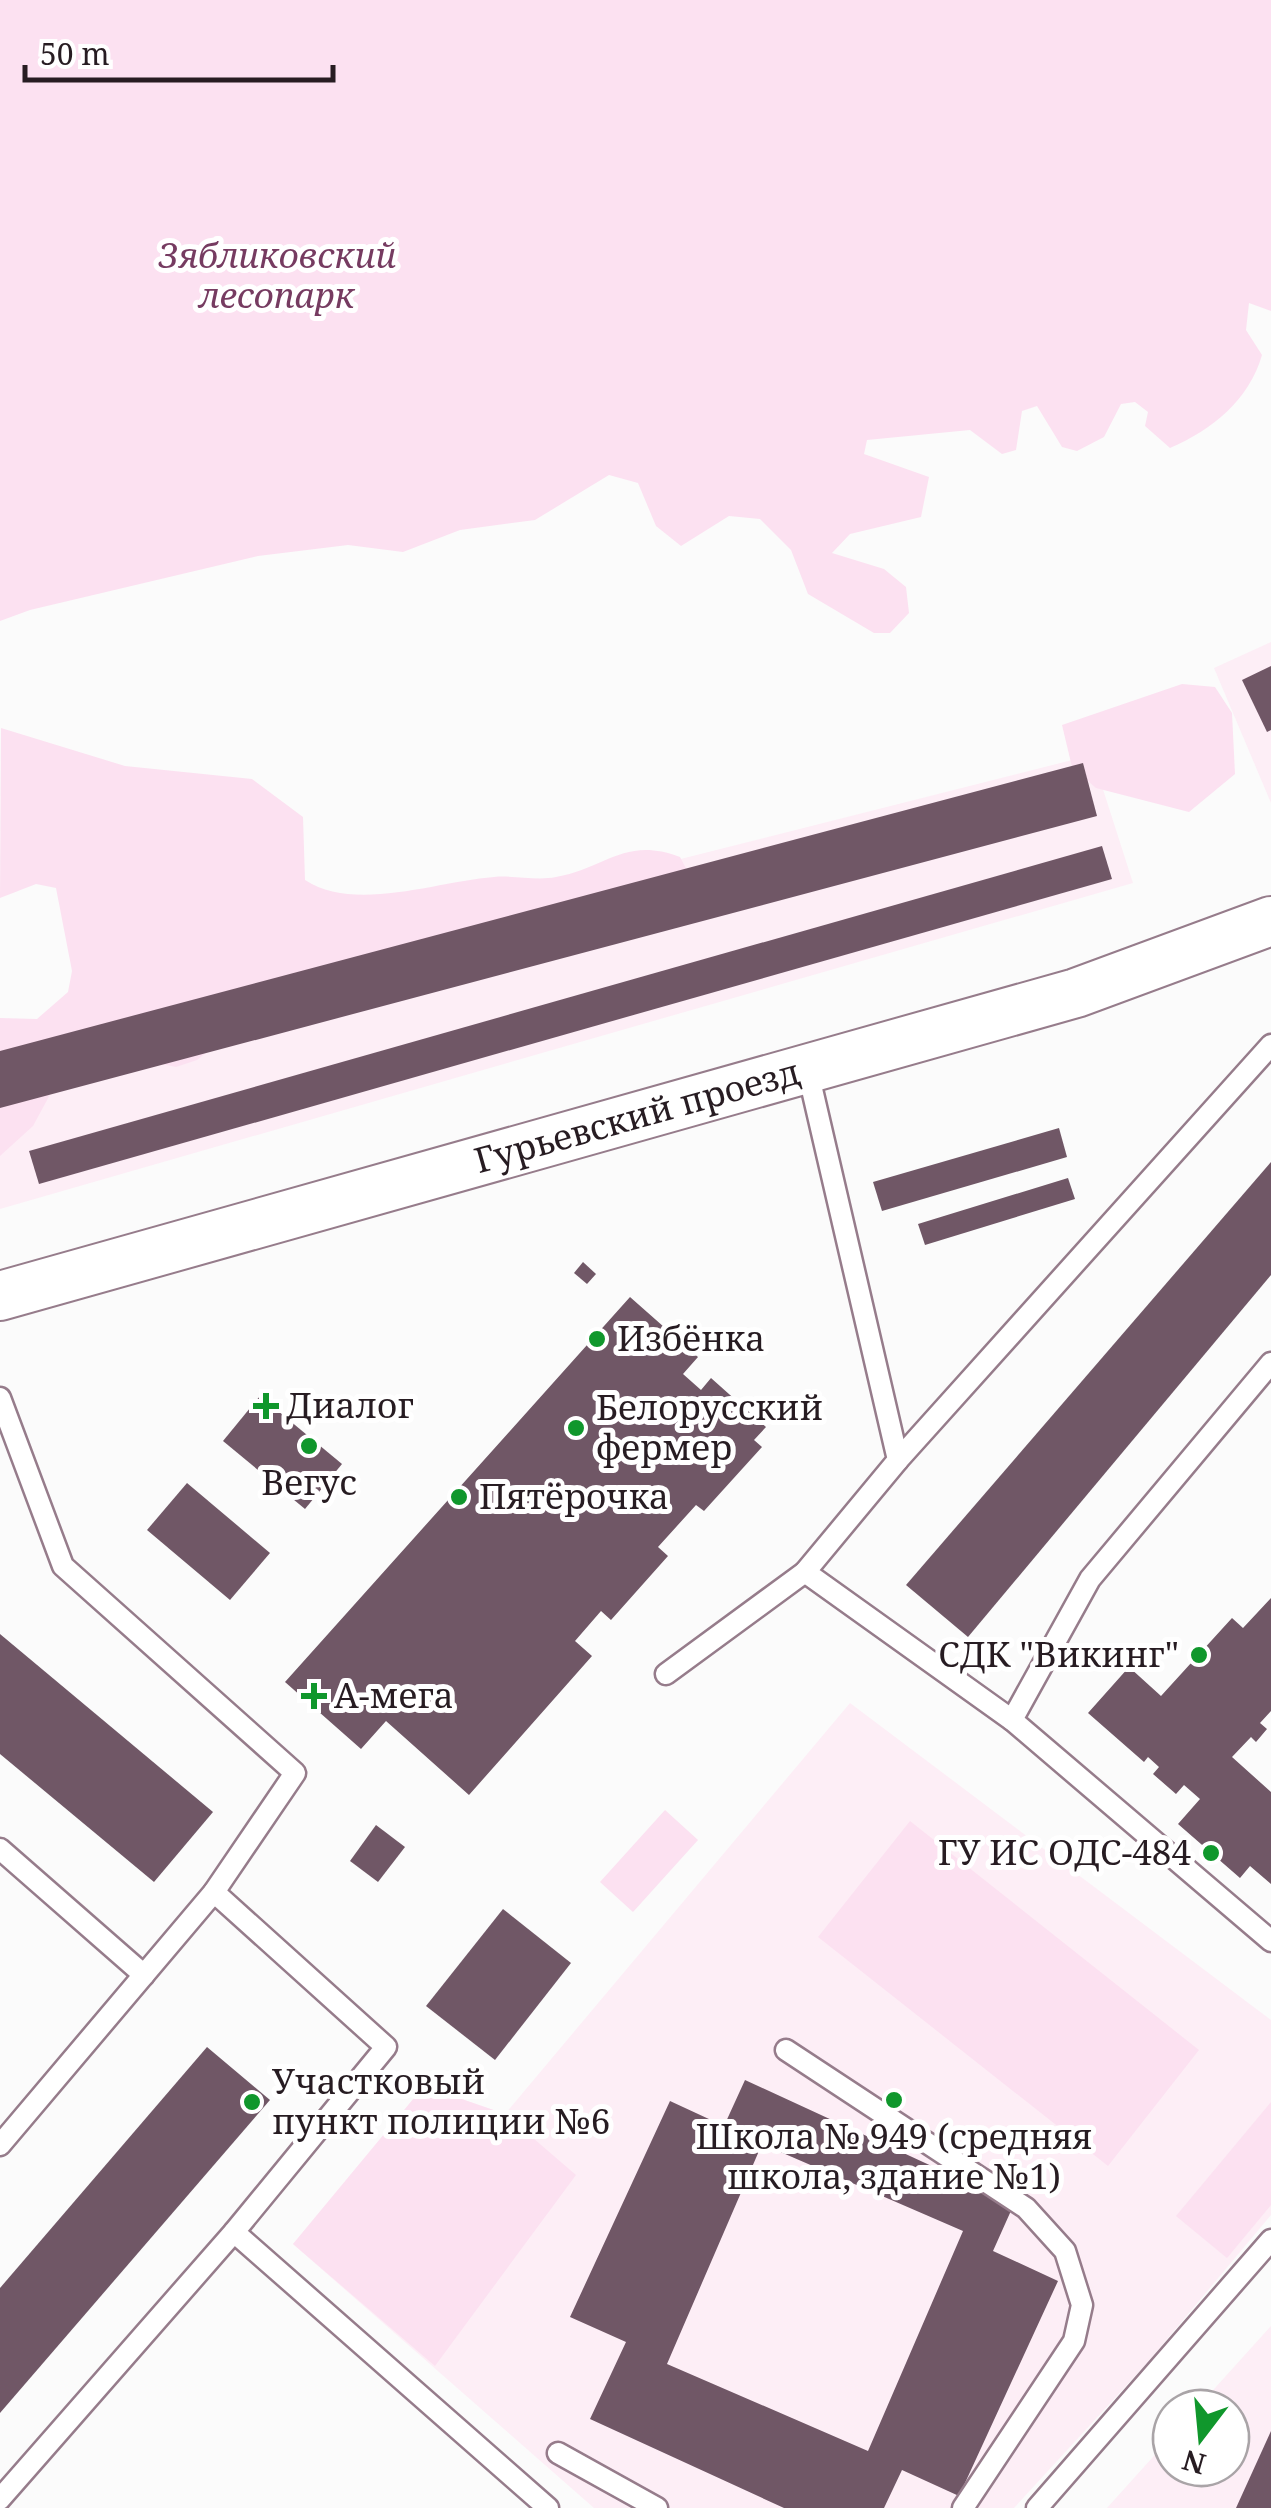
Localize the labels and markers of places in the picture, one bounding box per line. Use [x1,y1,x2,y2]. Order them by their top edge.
place label: Избёнка [617,1314,765,1361]
marker: Избёнка [586,1328,608,1350]
place label: Диалог [286,1381,414,1428]
place label: Белорусский фермер [596,1383,823,1470]
marker: Диалог [255,1395,277,1417]
marker: Белорусский фермер [565,1417,587,1439]
marker: Вегус [298,1435,320,1457]
place label: Вегус [261,1458,357,1505]
place label: Пятёрочка [479,1472,669,1519]
marker: Пятёрочка [448,1486,470,1508]
place label: СДК "Викинг" [938,1630,1179,1677]
marker: СДК "Викинг" [1188,1644,1210,1666]
place label: А-мега [334,1671,454,1718]
marker: А-мега [303,1685,325,1707]
place label: ГУ ИС ОДС-484 [938,1828,1191,1875]
marker: ГУ ИС ОДС-484 [1200,1842,1222,1864]
place label: Участковый пункт полиции №6 [272,2057,610,2144]
marker: Школа № 949 (средняя школа, здание №1) [883,2089,905,2111]
marker: Участковый пункт полиции №6 [241,2091,263,2113]
place label: Школа № 949 (средняя школа, здание №1) [695,2112,1093,2199]

